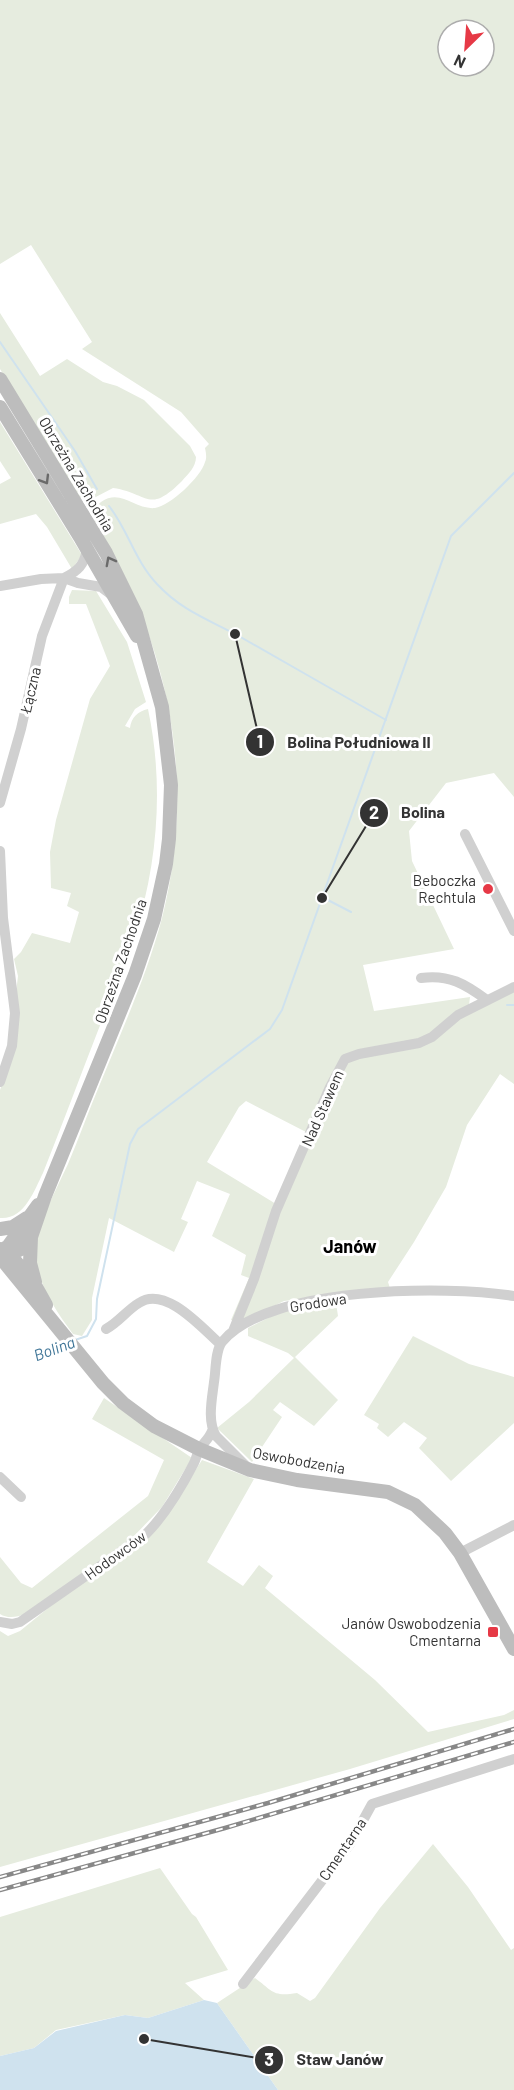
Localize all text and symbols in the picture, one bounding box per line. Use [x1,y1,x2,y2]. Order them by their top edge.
north arrow [436,18,496,78]
text: N [451,51,468,73]
street label: Obrzeżna Zachodnia [36,413,118,535]
one-way arrow [37,474,49,484]
one-way arrow [106,557,117,567]
street label: Łączna [16,665,44,716]
callout: Bolina Południowa II [245,725,443,759]
text: 1 [257,730,263,752]
text: Bolina Południowa II [287,732,431,751]
callout: Bolina [359,796,457,830]
text: 2 [369,801,379,823]
text: Bolina [401,802,445,821]
place label: Beboczka Rechtula [413,871,476,906]
marker: Beboczka Rechtula [481,882,495,896]
street label: Obrzeżna Zachodnia [90,896,150,1026]
street label: Nad Stawem [297,1067,347,1149]
district label: Janów [323,1235,377,1257]
street label: Grodowa [288,1289,348,1315]
water label: Bolina [31,1332,77,1364]
street label: Oswobodzenia [251,1443,347,1477]
street label: Hodowców [81,1527,149,1583]
place label: Janów Oswobodzenia Cmentarna [342,1614,481,1649]
marker: Janów Oswobodzenia Cmentarna [486,1625,500,1639]
street label: Cmentarna [314,1814,370,1884]
callout: Staw Janów [254,2043,395,2077]
text: 3 [264,2048,274,2070]
text: Staw Janów [297,2049,384,2068]

